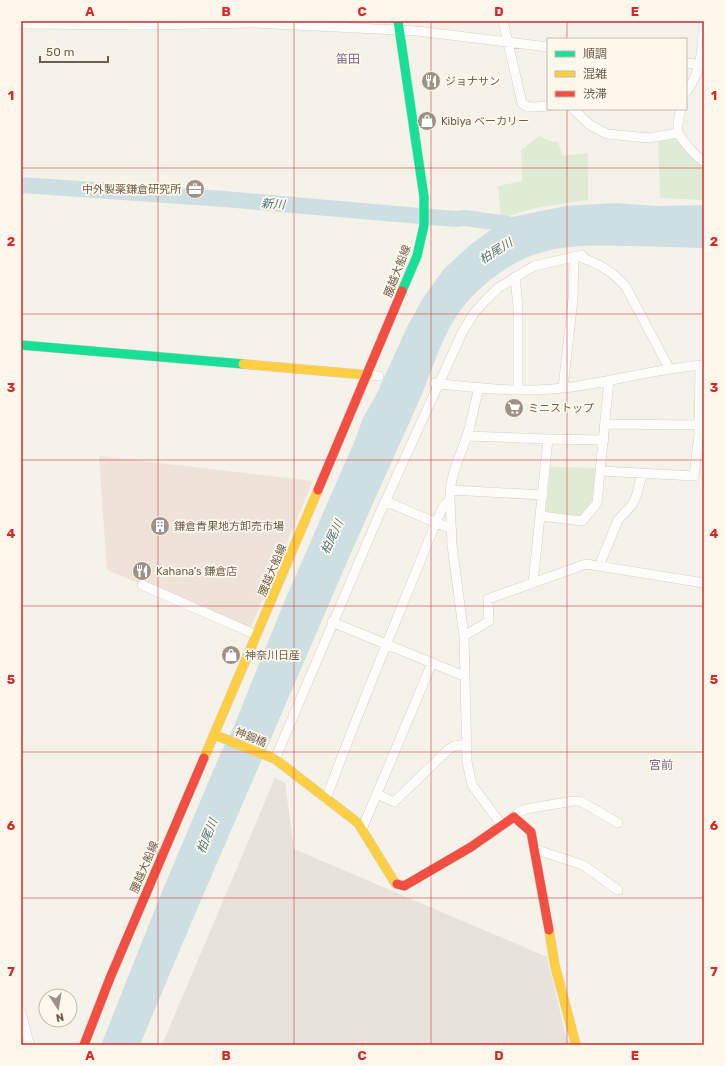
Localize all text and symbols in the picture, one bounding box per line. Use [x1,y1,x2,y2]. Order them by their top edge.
text: A [85,4,95,19]
text: B [221,4,231,19]
text: C [357,4,367,19]
text: D [494,4,504,19]
text: E [631,4,639,19]
scale bar [40,38,108,64]
legend [547,38,687,110]
text: 50 m [46,45,74,59]
text: 順調 [583,47,607,61]
district label: 笛田 [336,52,360,66]
text: 混雑 [583,67,607,81]
restaurant icon: ジョナサン [420,70,442,92]
place label: ジョナサン [445,75,500,88]
text: 渋滞 [583,87,607,101]
text: 1 [8,88,14,103]
text: 1 [711,88,717,103]
shop icon: Kibiya ベーカリー [416,110,438,132]
place label: Kibiya ベーカリー [441,115,529,128]
office icon: 中外製薬鎌倉研究所 [184,178,206,200]
place label: 中外製薬鎌倉研究所 [82,183,182,196]
water label: 新川 [261,196,287,212]
text: 2 [7,234,15,249]
water label: 柏尾川 [477,234,517,266]
text: 2 [710,234,718,249]
street label: 腰越大船線 [382,243,413,299]
text: 3 [7,380,16,395]
text: 3 [710,380,719,395]
supermarket icon: ミニストップ [503,397,525,419]
place label: ミニストップ [528,402,594,415]
building icon: 鎌倉青果地方卸売市場 [149,515,171,537]
water label: 柏尾川 [318,516,347,556]
place label: 鎌倉青果地方卸売市場 [174,520,284,533]
text: 4 [7,526,16,541]
text: 4 [710,526,719,541]
street label: 腰越大船線 [256,542,289,598]
restaurant icon: Kahana’s 鎌倉店 [131,560,153,582]
place label: Kahana’s 鎌倉店 [156,565,237,578]
shop icon: 神奈川日産 [220,644,242,666]
place label: 神奈川日産 [245,649,300,662]
text: 5 [7,672,15,687]
text: 5 [710,672,718,687]
street label: 神鋼橋 [233,725,269,750]
district label: 宮前 [649,758,673,772]
water label: 柏尾川 [194,815,221,855]
text: 6 [7,818,16,833]
text: 6 [710,818,719,833]
street label: 腰越大船線 [128,839,161,895]
text: 7 [7,964,15,979]
text: 7 [710,964,718,979]
north arrow [38,988,78,1028]
text: N [55,1010,65,1024]
text: A [85,1048,95,1063]
text: B [221,1048,231,1063]
text: C [357,1048,367,1063]
text: D [494,1048,504,1063]
text: E [631,1048,639,1063]

